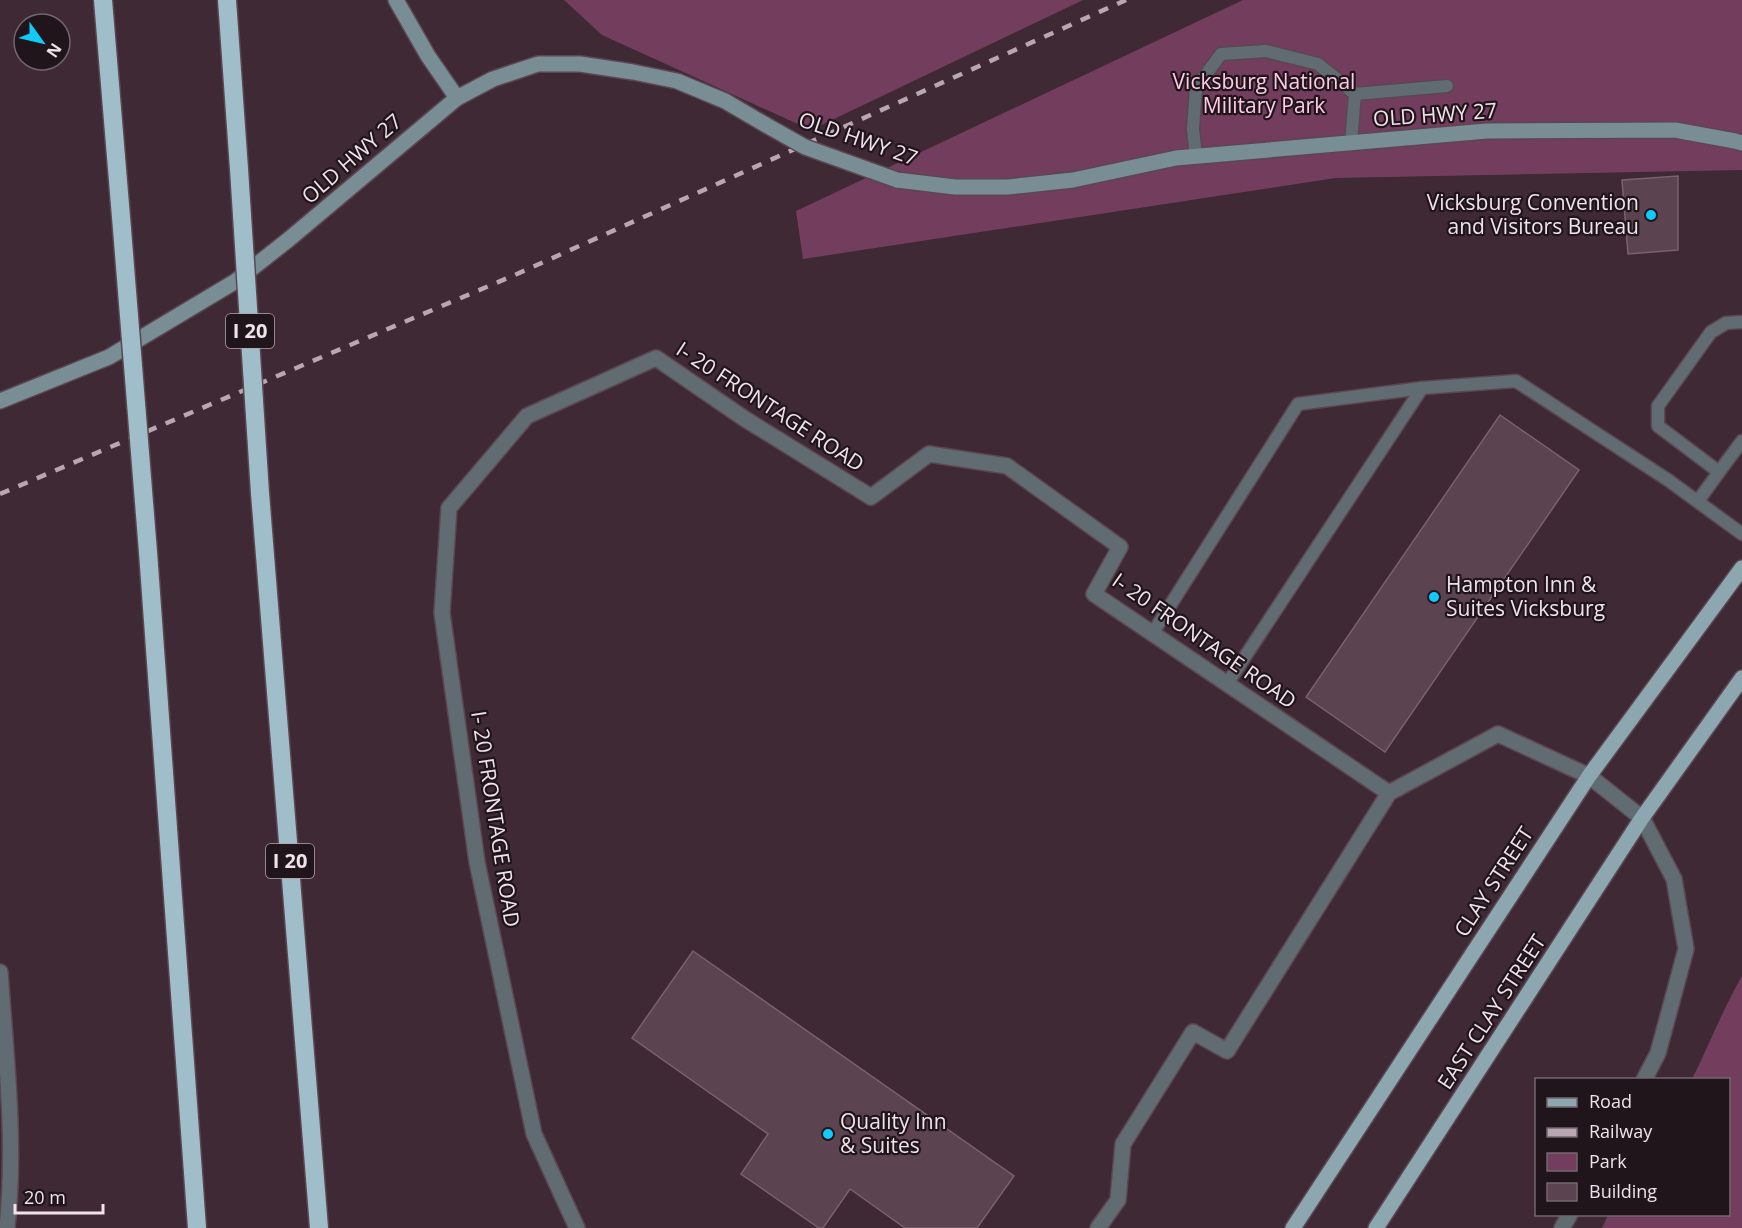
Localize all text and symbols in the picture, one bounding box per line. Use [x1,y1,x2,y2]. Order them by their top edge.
north arrow [12,12,72,72]
text: N [42,39,67,62]
park label: Vicksburg National Military Park [1173,67,1355,119]
street label: OLD HWY 27 [1372,96,1498,132]
street label: OLD HWY 27 [795,105,922,171]
street label: OLD HWY 27 [295,107,407,210]
place label: Vicksburg Convention and Visitors Bureau [1427,188,1639,240]
marker: Vicksburg Convention and Visitors Bureau [1644,208,1658,222]
road number: I 20 [226,314,274,348]
street label: I- 20 FRONTAGE ROAD [671,335,870,477]
street label: I- 20 FRONTAGE ROAD [1107,566,1302,714]
place label: Hampton Inn & Suites Vicksburg [1446,570,1605,622]
marker: Hampton Inn & Suites Vicksburg [1427,590,1441,604]
street label: I- 20 FRONTAGE ROAD [465,709,527,929]
street label: CLAY STREET [1447,821,1539,942]
road number: I 20 [266,844,314,878]
street label: EAST CLAY STREET [1431,928,1552,1094]
legend [1535,1078,1730,1216]
text: Road [1589,1089,1632,1113]
place label: Quality Inn & Suites [840,1107,947,1159]
text: Railway [1589,1119,1653,1143]
marker: Quality Inn & Suites [821,1127,835,1141]
text: Park [1589,1149,1627,1173]
scale bar [15,1177,104,1215]
text: Building [1589,1179,1657,1203]
text: 20 m [24,1185,66,1209]

